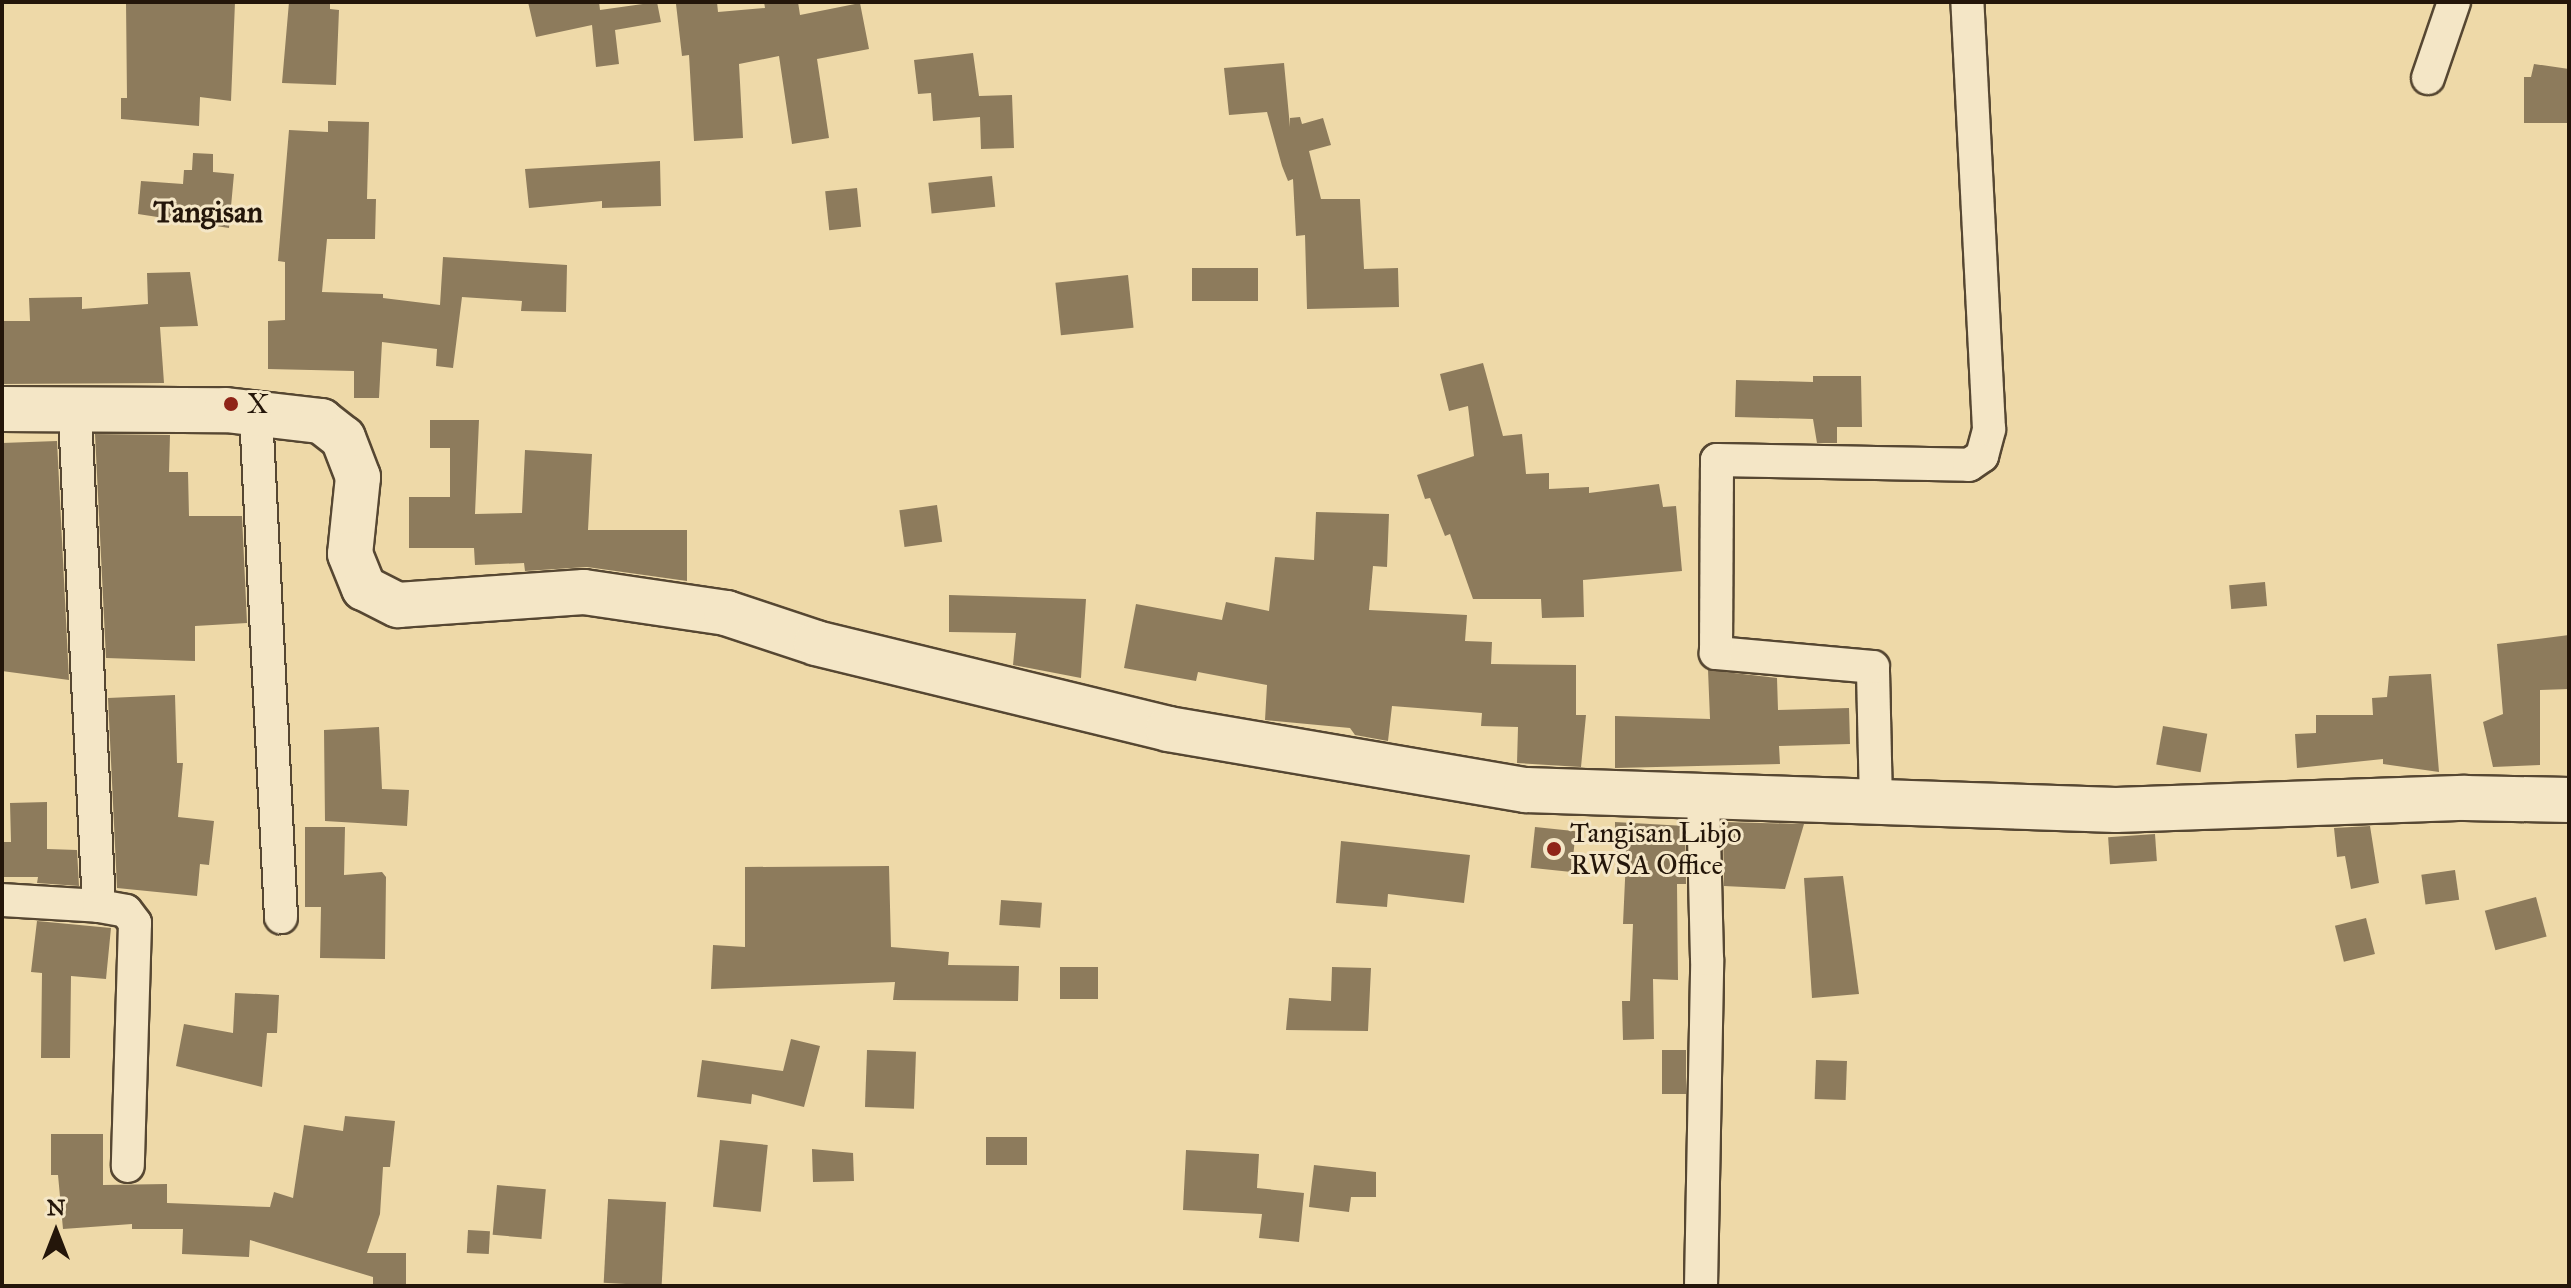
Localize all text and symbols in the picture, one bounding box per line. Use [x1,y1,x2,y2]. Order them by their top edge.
district label: Tangisan [153,194,263,230]
place label: X [247,387,269,421]
marker: X [222,395,240,413]
place label: Tangisan Libjo RWSA Office [1570,816,1741,882]
marker: Tangisan Libjo RWSA Office [1545,840,1563,858]
north arrow [16,1192,96,1272]
text: N [47,1194,65,1221]

